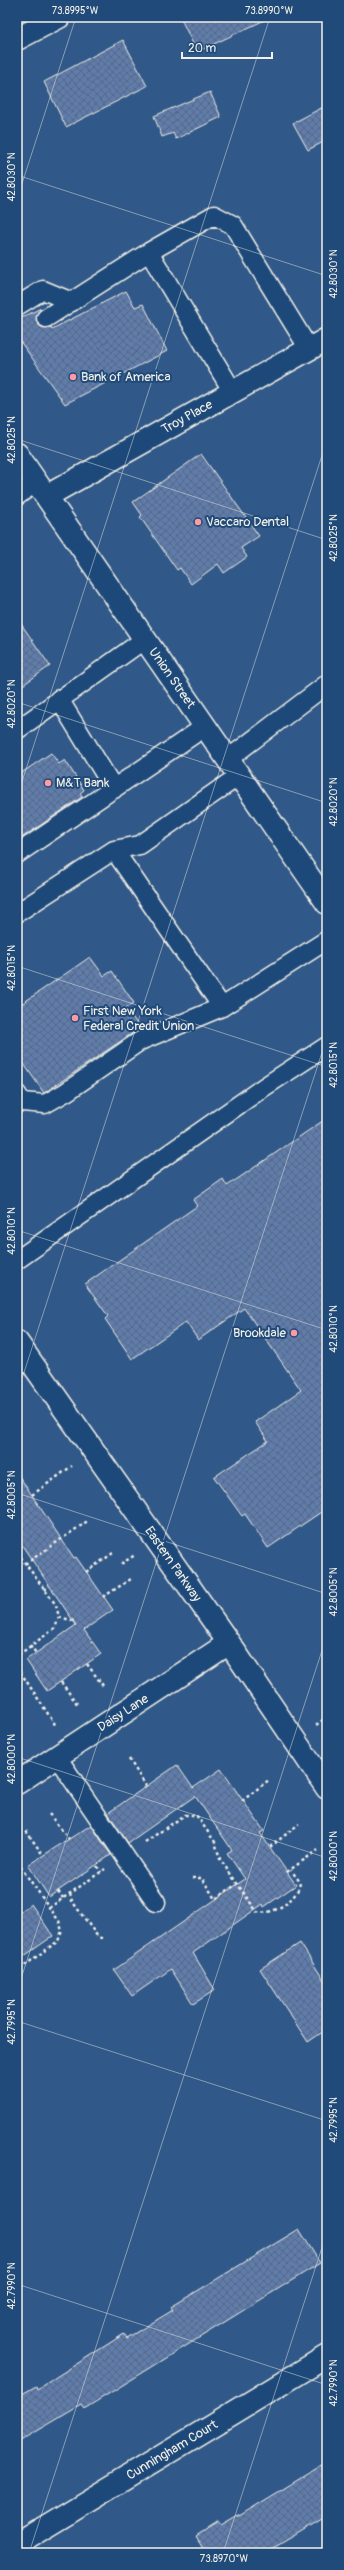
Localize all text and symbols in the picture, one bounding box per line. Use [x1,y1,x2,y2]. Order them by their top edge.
text: 73.8995°W [52,5,99,17]
text: 73.8990°W [245,5,294,17]
scale bar [182,34,272,60]
text: 20 m [188,41,217,56]
text: 42.8030°N [6,152,18,202]
text: 42.8030°N [328,249,340,299]
place label: Bank of America [81,369,170,385]
marker: Bank of America [68,372,78,382]
street label: Troy Place [159,396,216,438]
text: 42.8025°N [6,416,18,464]
place label: Vaccaro Dental [206,514,289,530]
text: 42.8025°N [328,514,340,562]
marker: Vaccaro Dental [193,517,203,527]
street label: Union Street [145,645,199,712]
text: 42.8020°N [6,679,18,729]
place label: M&T Bank [56,775,110,791]
text: 42.8020°N [328,777,340,827]
marker: M&T Bank [43,778,53,788]
text: 42.8015°N [6,945,18,991]
place label: First New York Federal Credit Union [83,1003,194,1034]
marker: First New York Federal Credit Union [70,1013,80,1023]
text: 42.8015°N [328,1042,340,1088]
text: 42.8010°N [6,1207,18,1255]
text: 42.8010°N [328,1305,340,1353]
place label: Brookdale [233,1325,287,1341]
marker: Brookdale [289,1328,299,1338]
text: 42.8005°N [6,1470,18,1519]
street label: Eastern Parkway [141,1523,205,1605]
text: 42.8005°N [328,1567,340,1616]
street label: Daisy Lane [95,1690,152,1735]
text: 42.8000°N [6,1734,18,1784]
text: 42.8000°N [328,1831,340,1881]
text: 42.7995°N [6,1999,18,2045]
text: 42.7995°N [328,2097,340,2143]
text: 42.7990°N [6,2262,18,2310]
text: 42.7990°N [328,2359,340,2407]
street label: Cunningham Court [124,2416,221,2483]
text: 73.8970°W [200,2553,249,2565]

